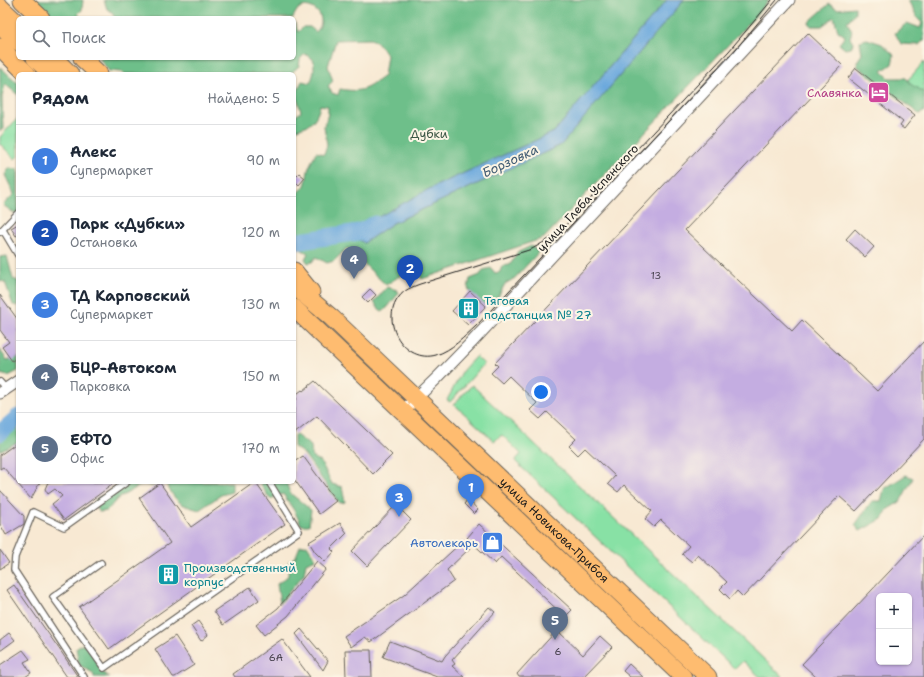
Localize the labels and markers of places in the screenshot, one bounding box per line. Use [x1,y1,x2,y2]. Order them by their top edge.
hotel icon: Славянка [865,80,891,106]
place label: Славянка [807,85,863,101]
pin: 4 [341,246,367,279]
pin: 2 [397,255,423,288]
place label: Тяговая подстанция № 27 [484,293,592,323]
building icon: Тяговая подстанция № 27 [456,295,482,321]
pin: 1 [458,474,484,507]
pin: 3 [386,484,412,517]
shop icon: Автолекарь [480,530,506,556]
place label: Автолекарь [410,535,478,551]
place label: Производственный корпус [184,560,296,590]
building icon: Производственный корпус [156,562,182,588]
pin: 5 [542,607,568,640]

